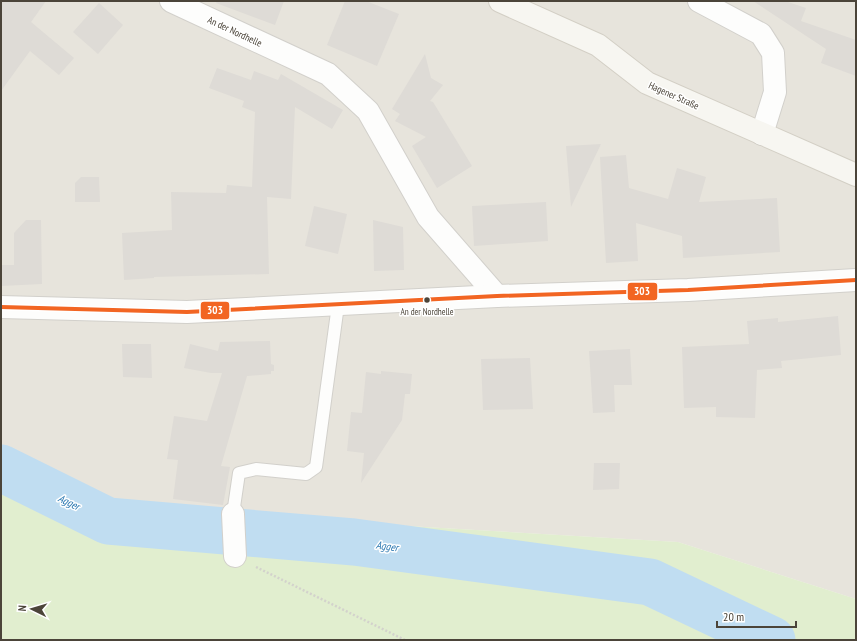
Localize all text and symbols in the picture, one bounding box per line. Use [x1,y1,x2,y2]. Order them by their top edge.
street label: An der Nordhelle [205,13,264,50]
street label: Hagener Straße [646,79,701,112]
line badge: 303 [627,282,658,301]
text: 303 [634,284,650,298]
marker: An der Nordhelle [422,295,432,305]
line badge: 303 [200,301,230,320]
text: 303 [207,303,223,317]
place label: An der Nordhelle [401,306,454,317]
water label: Agger [56,491,84,514]
water label: Agger [375,538,401,555]
north arrow [12,589,52,629]
scale bar [717,603,796,629]
text: N [15,605,29,612]
text: 20 m [723,609,744,624]

